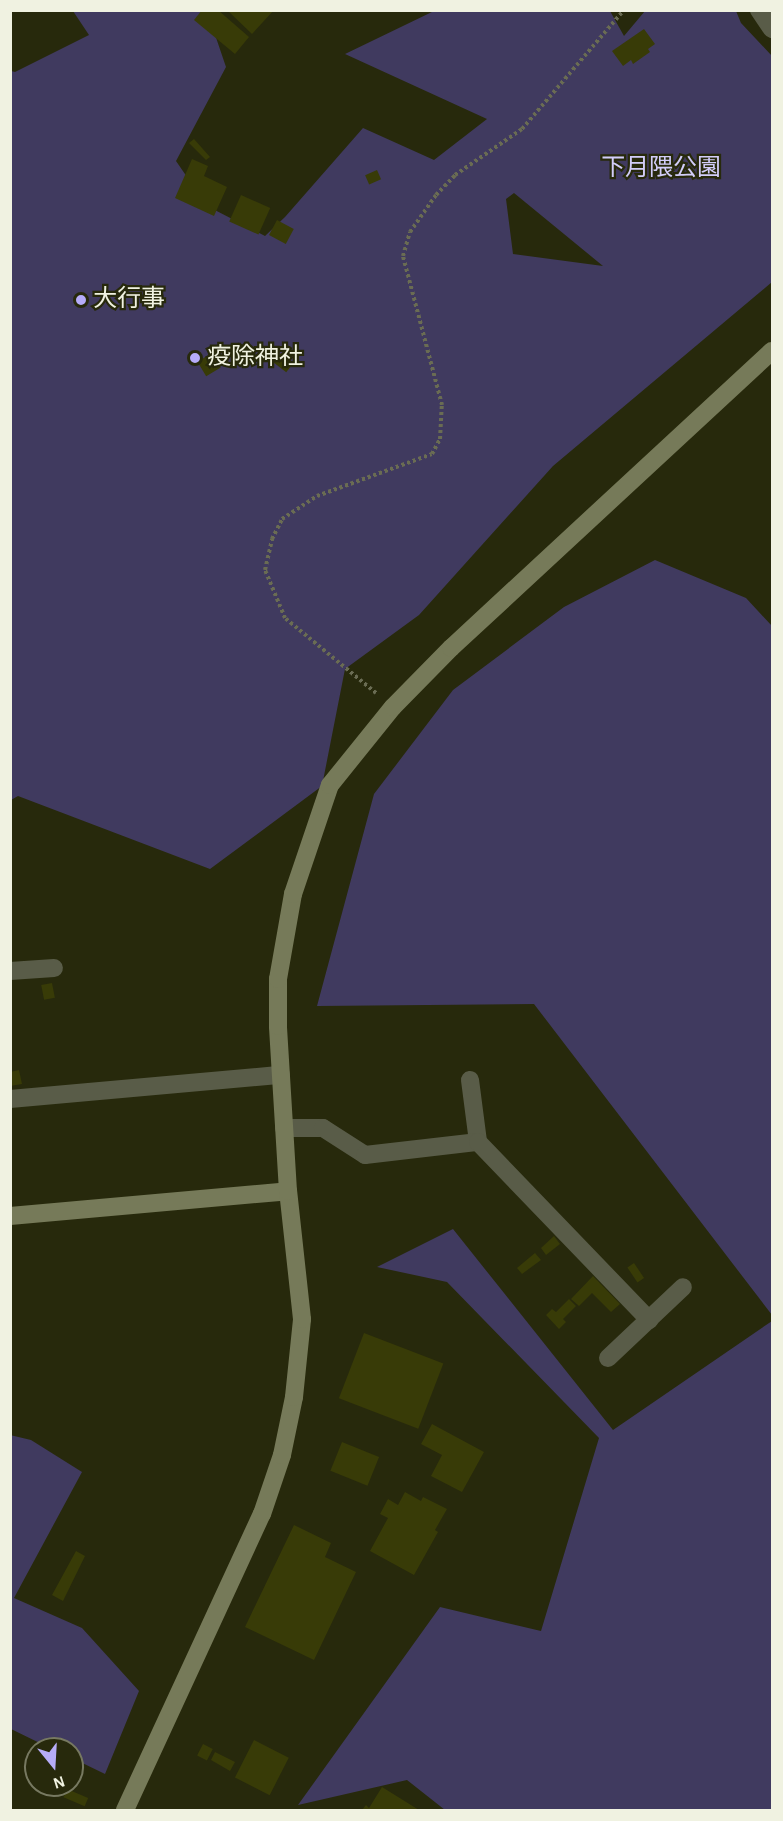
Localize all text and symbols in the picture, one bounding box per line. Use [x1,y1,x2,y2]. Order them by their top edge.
park label: 下月隈公園 [601,155,721,183]
place label: 大行事 [93,286,165,314]
marker: 大行事 [74,293,88,307]
place label: 疫除神社 [207,344,303,372]
marker: 疫除神社 [188,351,202,365]
north arrow [24,1737,84,1797]
text: N [51,1773,67,1792]

